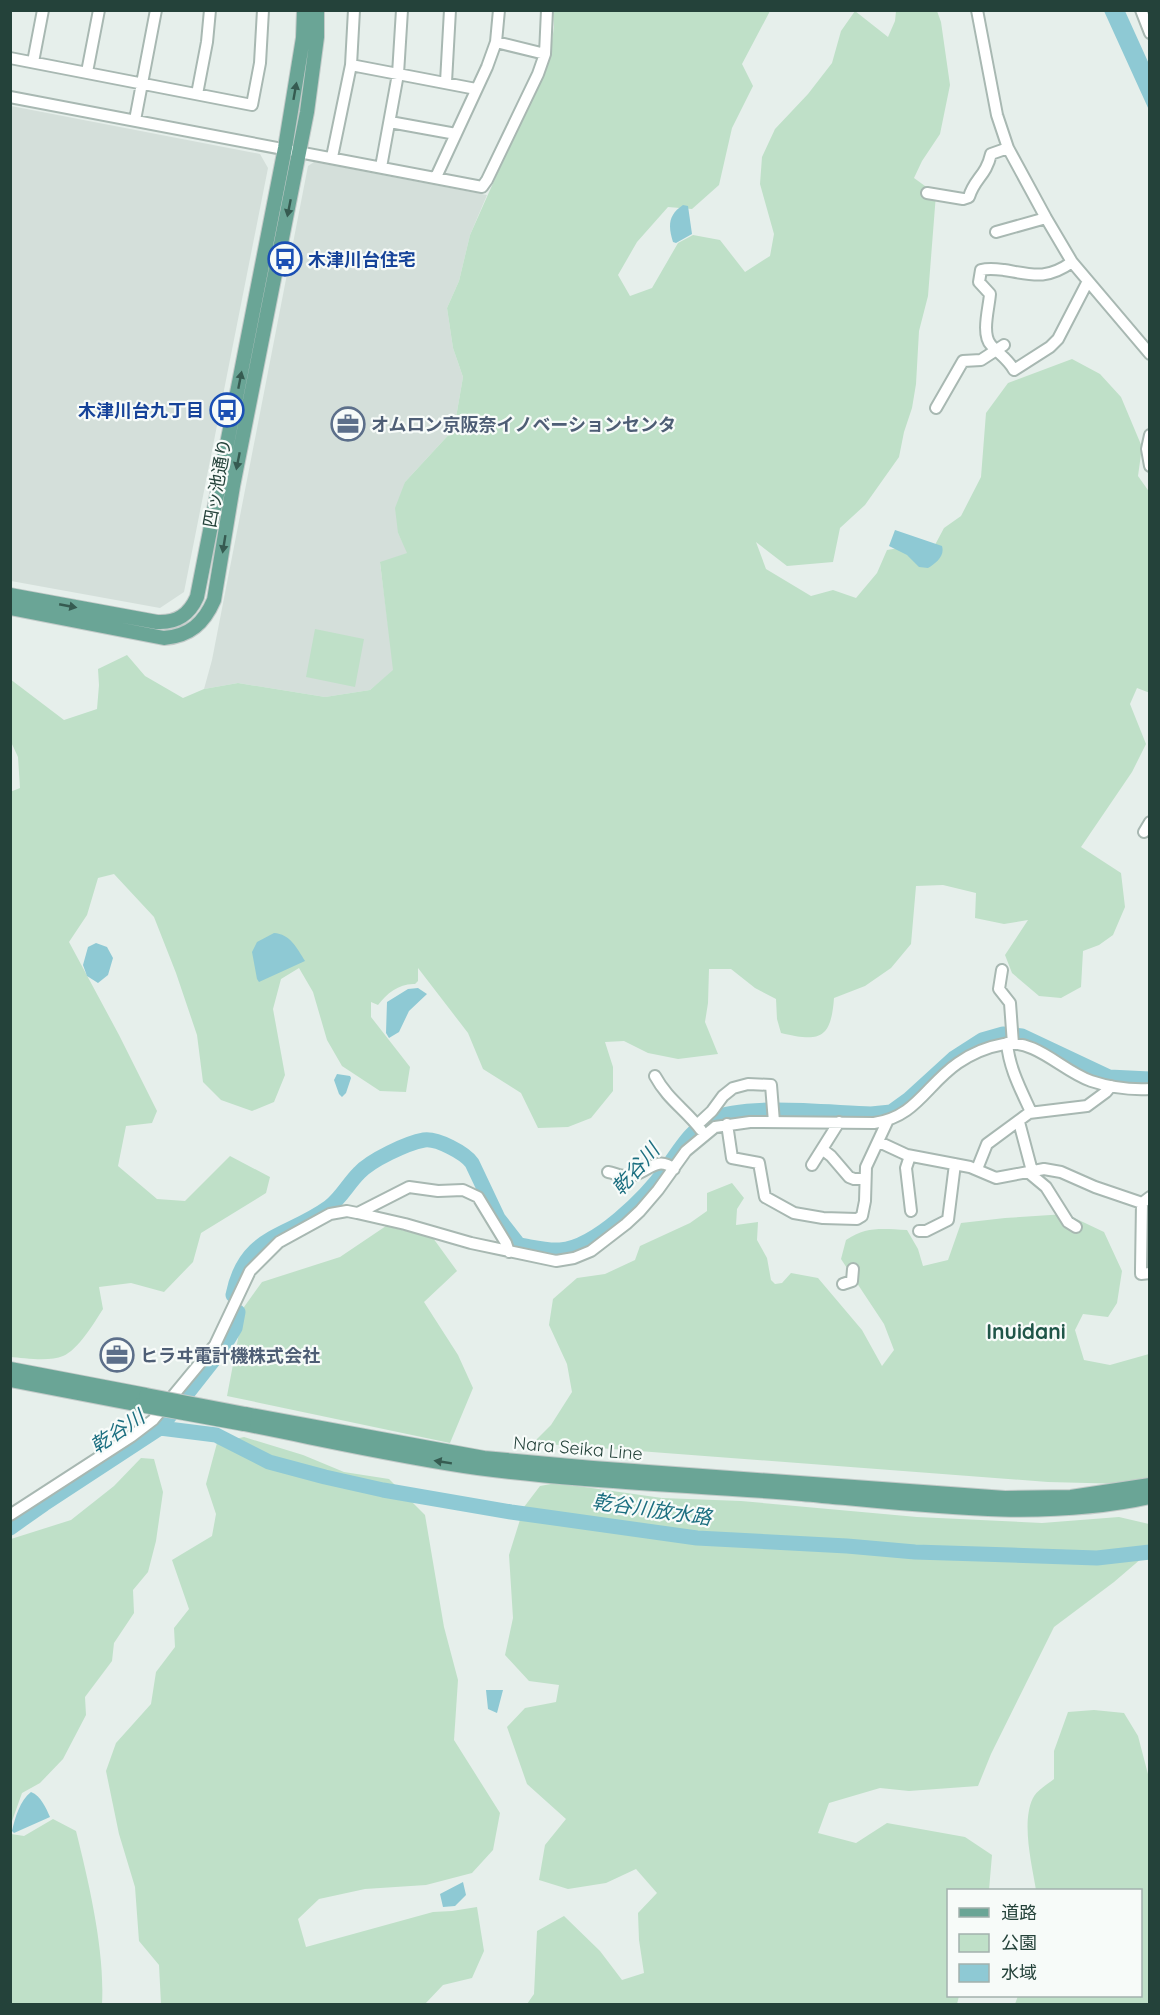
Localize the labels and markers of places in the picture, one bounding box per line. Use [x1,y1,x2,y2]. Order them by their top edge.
bus stop icon: 木津川台住宅 [267,241,303,277]
place label: 木津川台住宅 [308,248,416,271]
bus stop icon: 木津川台九丁目 [209,392,245,428]
place label: 木津川台九丁目 [78,399,204,422]
office icon: オムロン京阪奈イノベーションセンタ [330,406,366,442]
place label: オムロン京阪奈イノベーションセンタ [371,413,676,436]
office icon: ヒラヰ電計機株式会社 [99,1337,135,1373]
place label: ヒラヰ電計機株式会社 [140,1344,320,1367]

